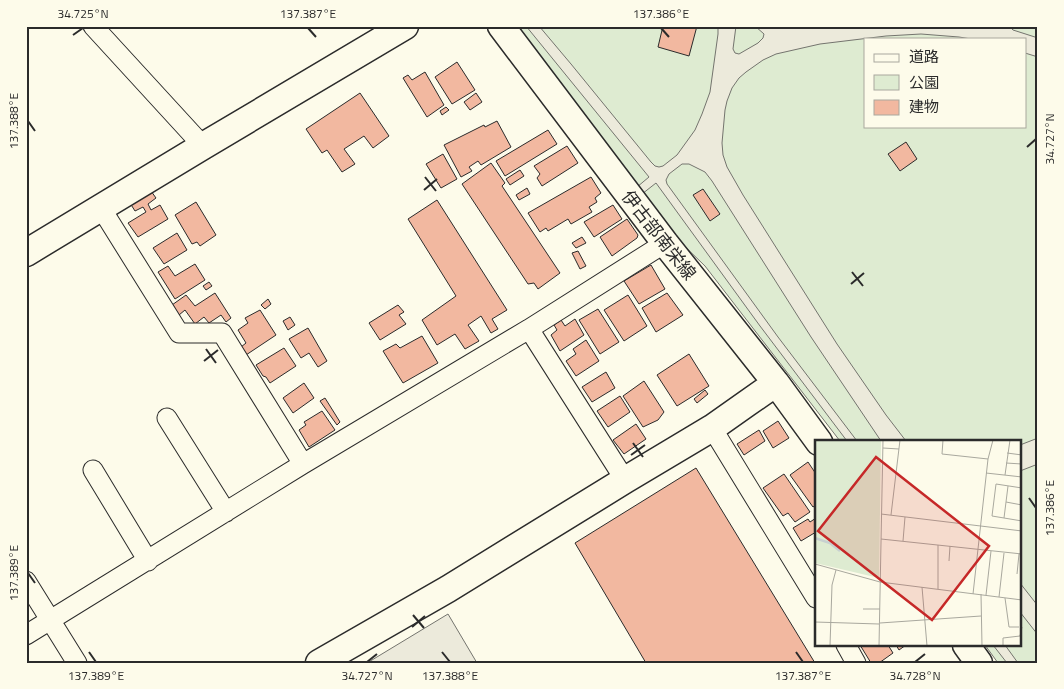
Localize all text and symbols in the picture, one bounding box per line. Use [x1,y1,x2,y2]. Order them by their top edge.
text: 34.725°N [57,4,109,23]
text: 137.387°E [280,4,336,23]
text: 137.386°E [633,4,689,23]
legend [864,38,1026,128]
text: 道路 [909,45,939,68]
text: 公園 [909,71,939,94]
text: 137.388°E [4,93,23,149]
text: 建物 [909,95,939,118]
text: 34.727°N [1040,113,1059,165]
street label: 伊古部南栄線 [615,184,703,286]
inset map [815,440,1022,646]
text: 137.386°E [1040,480,1059,536]
text: 137.389°E [4,545,23,601]
text: 137.389°E [68,666,124,685]
text: 34.727°N [341,666,393,685]
text: 137.388°E [422,666,478,685]
text: 137.387°E [775,666,831,685]
text: 34.728°N [889,666,941,685]

